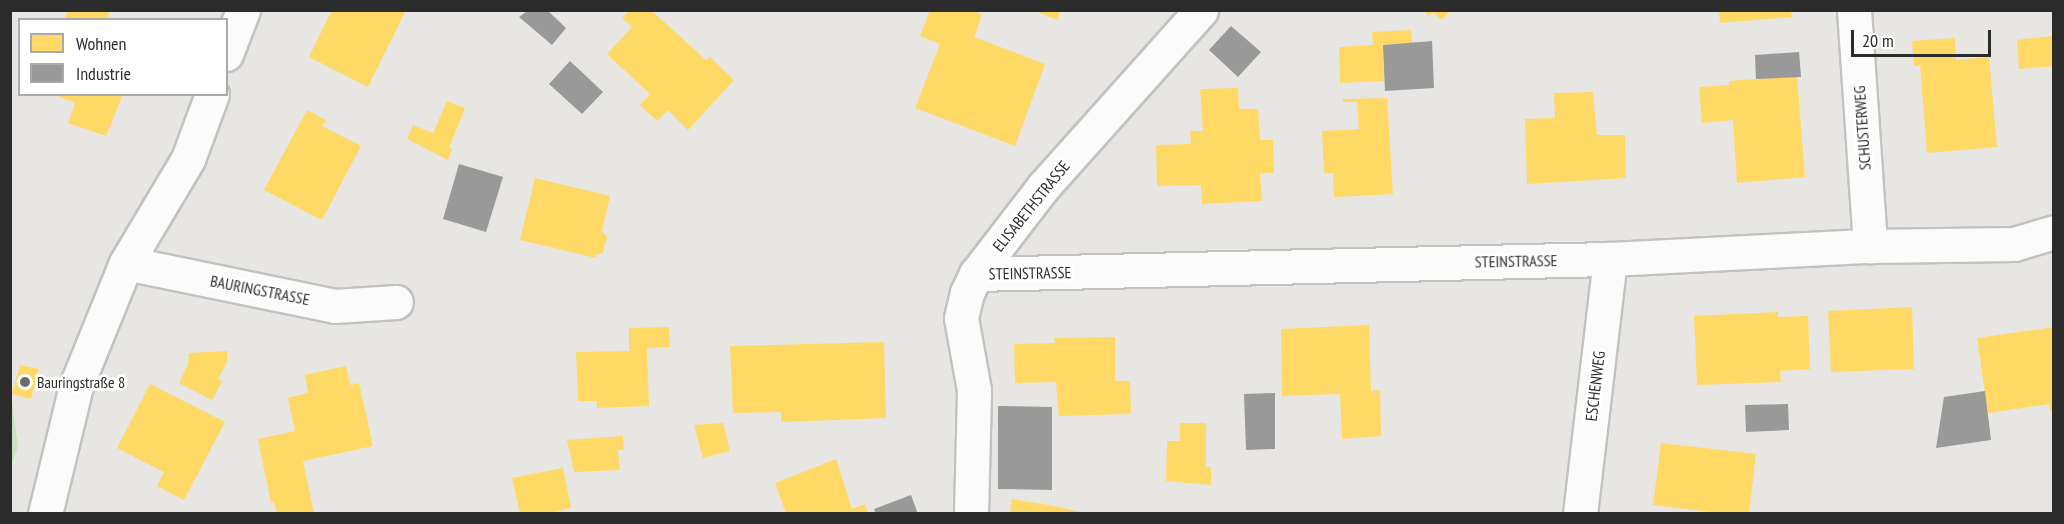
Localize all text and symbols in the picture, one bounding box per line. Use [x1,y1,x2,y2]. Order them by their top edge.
legend [18,18,228,96]
scale bar [1854,18,1994,56]
text: 20 m [1862,29,1894,52]
text: Wohnen [76,32,126,55]
text: Industrie [76,62,131,85]
street label: SCHUSTERWEG [1849,85,1875,171]
street label: ELISABETHSTRASSE [989,157,1073,255]
street label: STEINSTRASSE [1475,251,1557,271]
street label: STEINSTRASSE [989,263,1071,283]
street label: BAURINGSTRASSE [209,271,311,309]
street label: ESCHENWEG [1581,350,1609,422]
place label: Bauringstraße 8 [37,372,125,392]
marker: Bauringstraße 8 [18,375,32,389]

